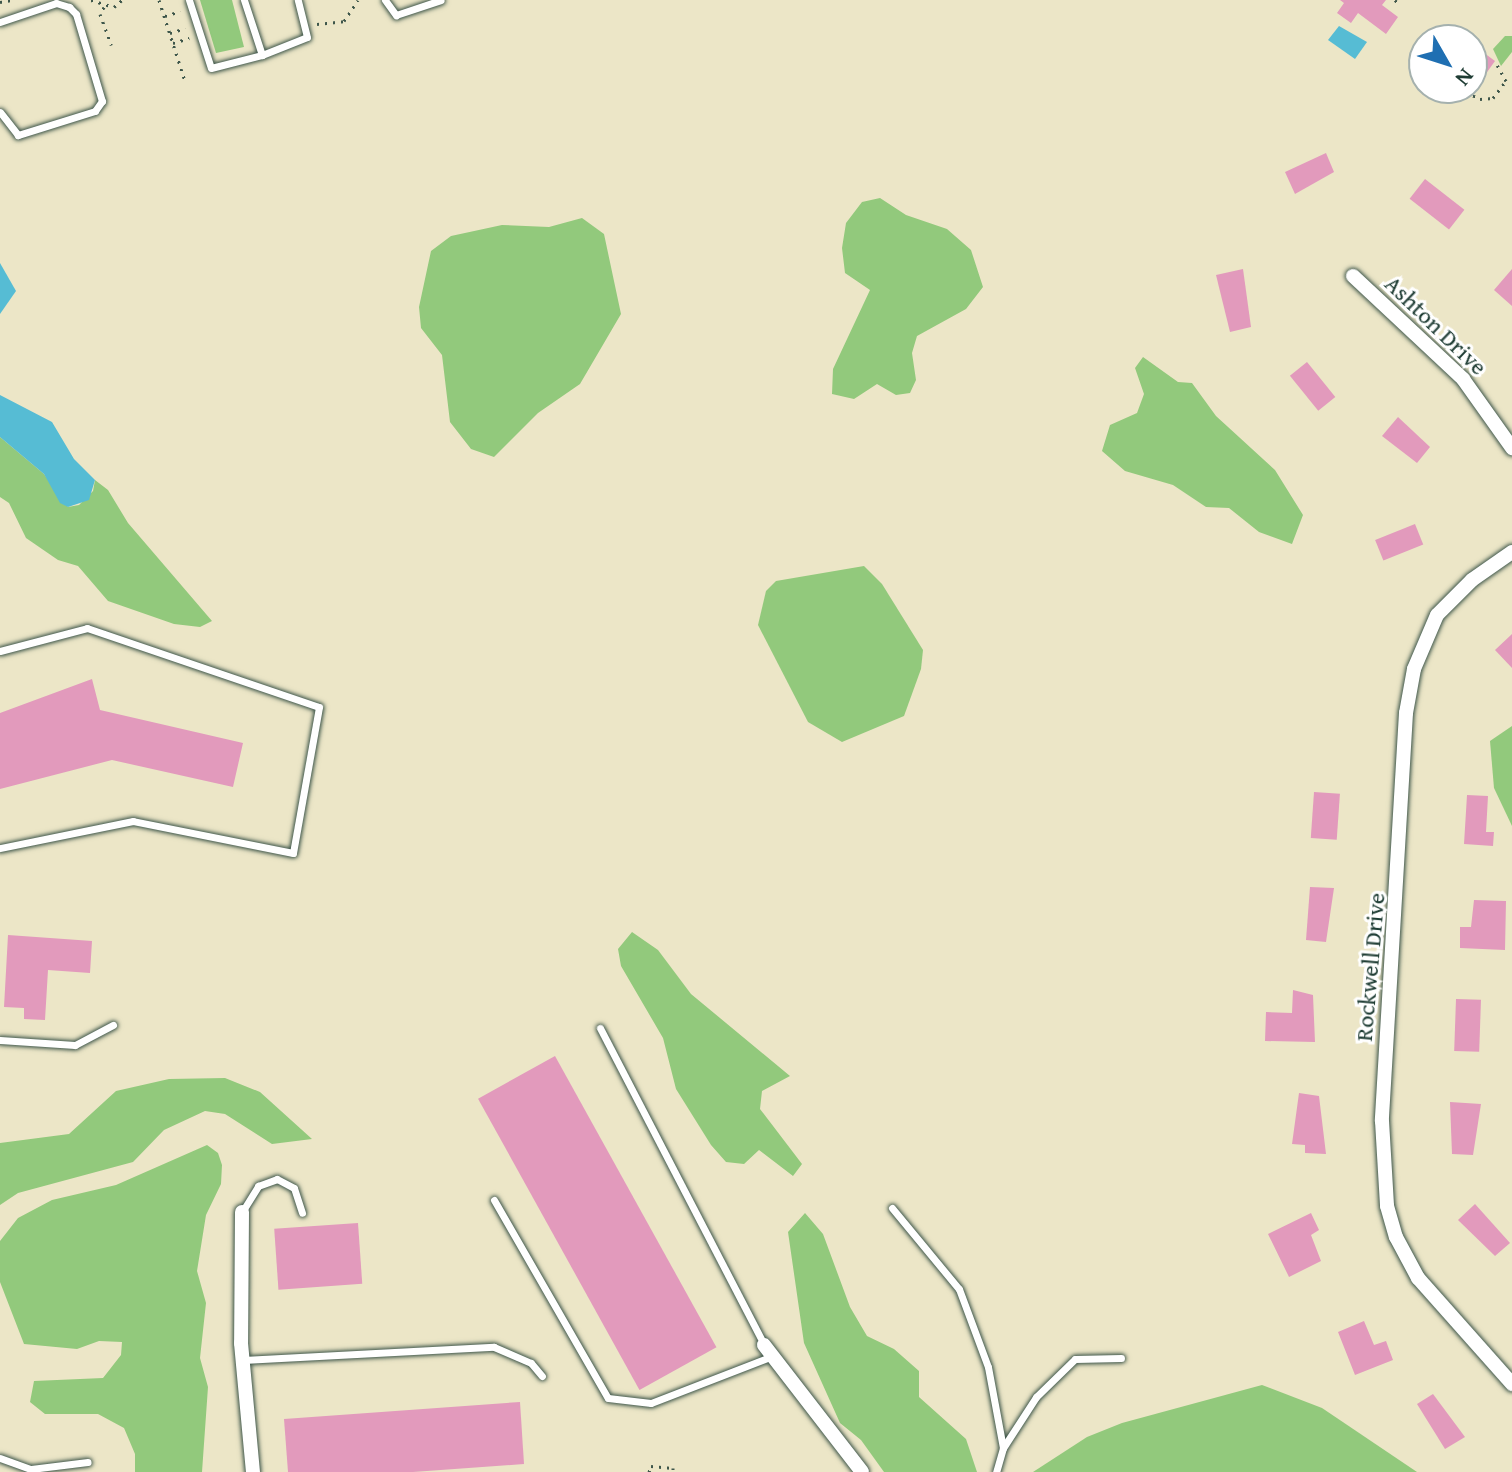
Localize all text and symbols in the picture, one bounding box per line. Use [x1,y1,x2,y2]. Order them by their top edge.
north arrow [1408,24,1488,104]
text: N [1448,62,1482,94]
street label: Ashton Drive [1379,269,1493,381]
street label: Rockwell Drive [1349,892,1391,1042]

